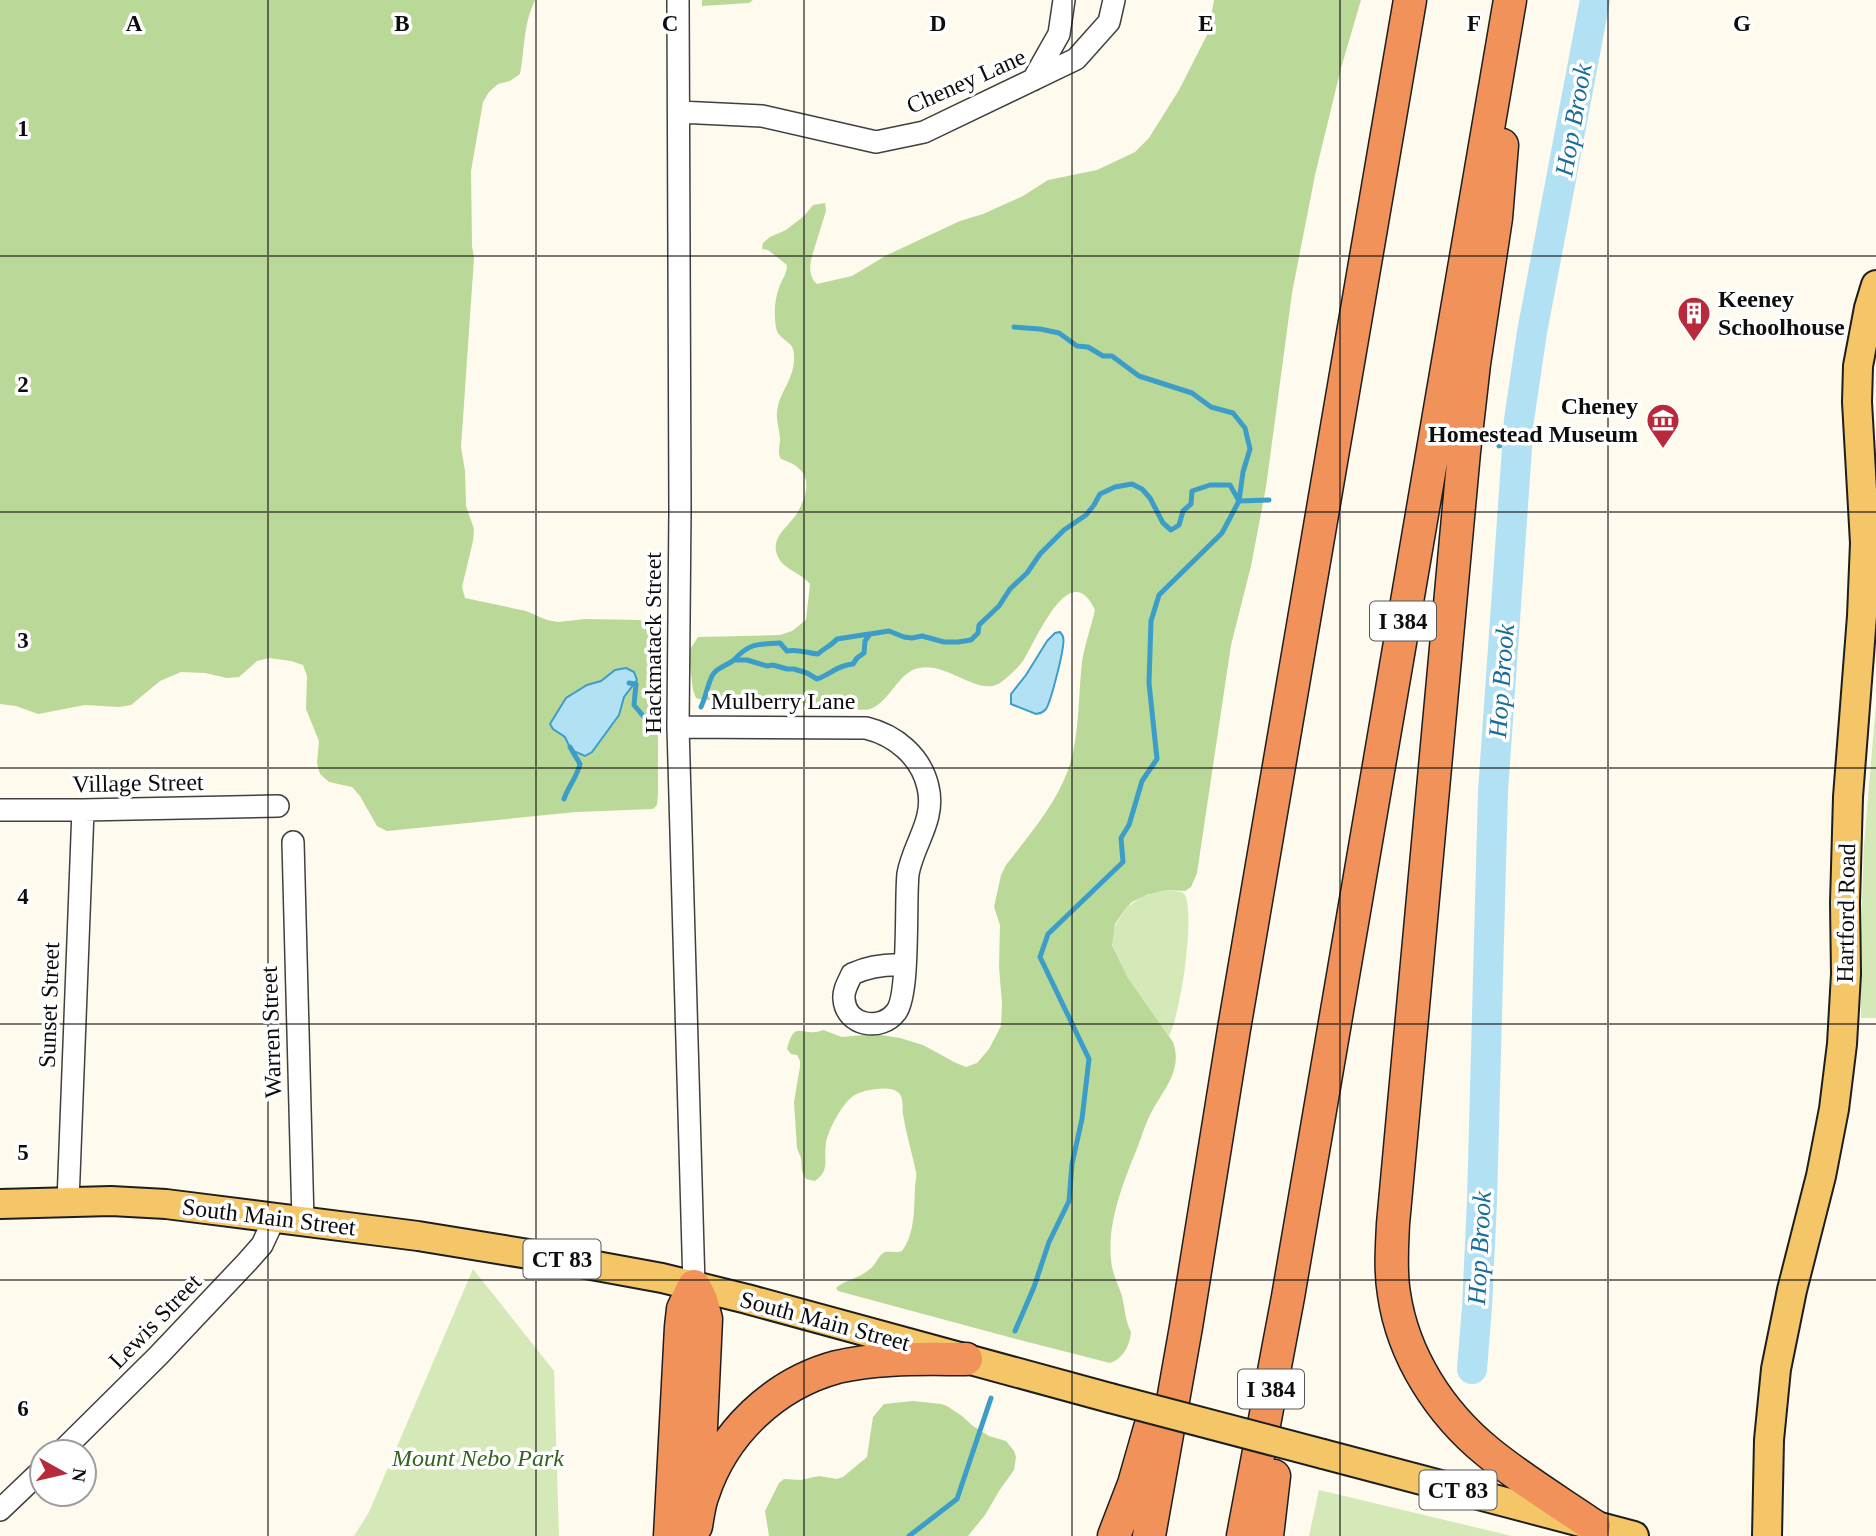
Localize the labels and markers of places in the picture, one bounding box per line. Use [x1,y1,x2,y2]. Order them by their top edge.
place label: Keeney Schoolhouse [1718,286,1845,340]
building icon: Keeney Schoolhouse [1675,294,1713,343]
place label: Cheney Homestead Museum [1428,393,1638,447]
museum icon: Cheney Homestead Museum [1644,401,1682,450]

